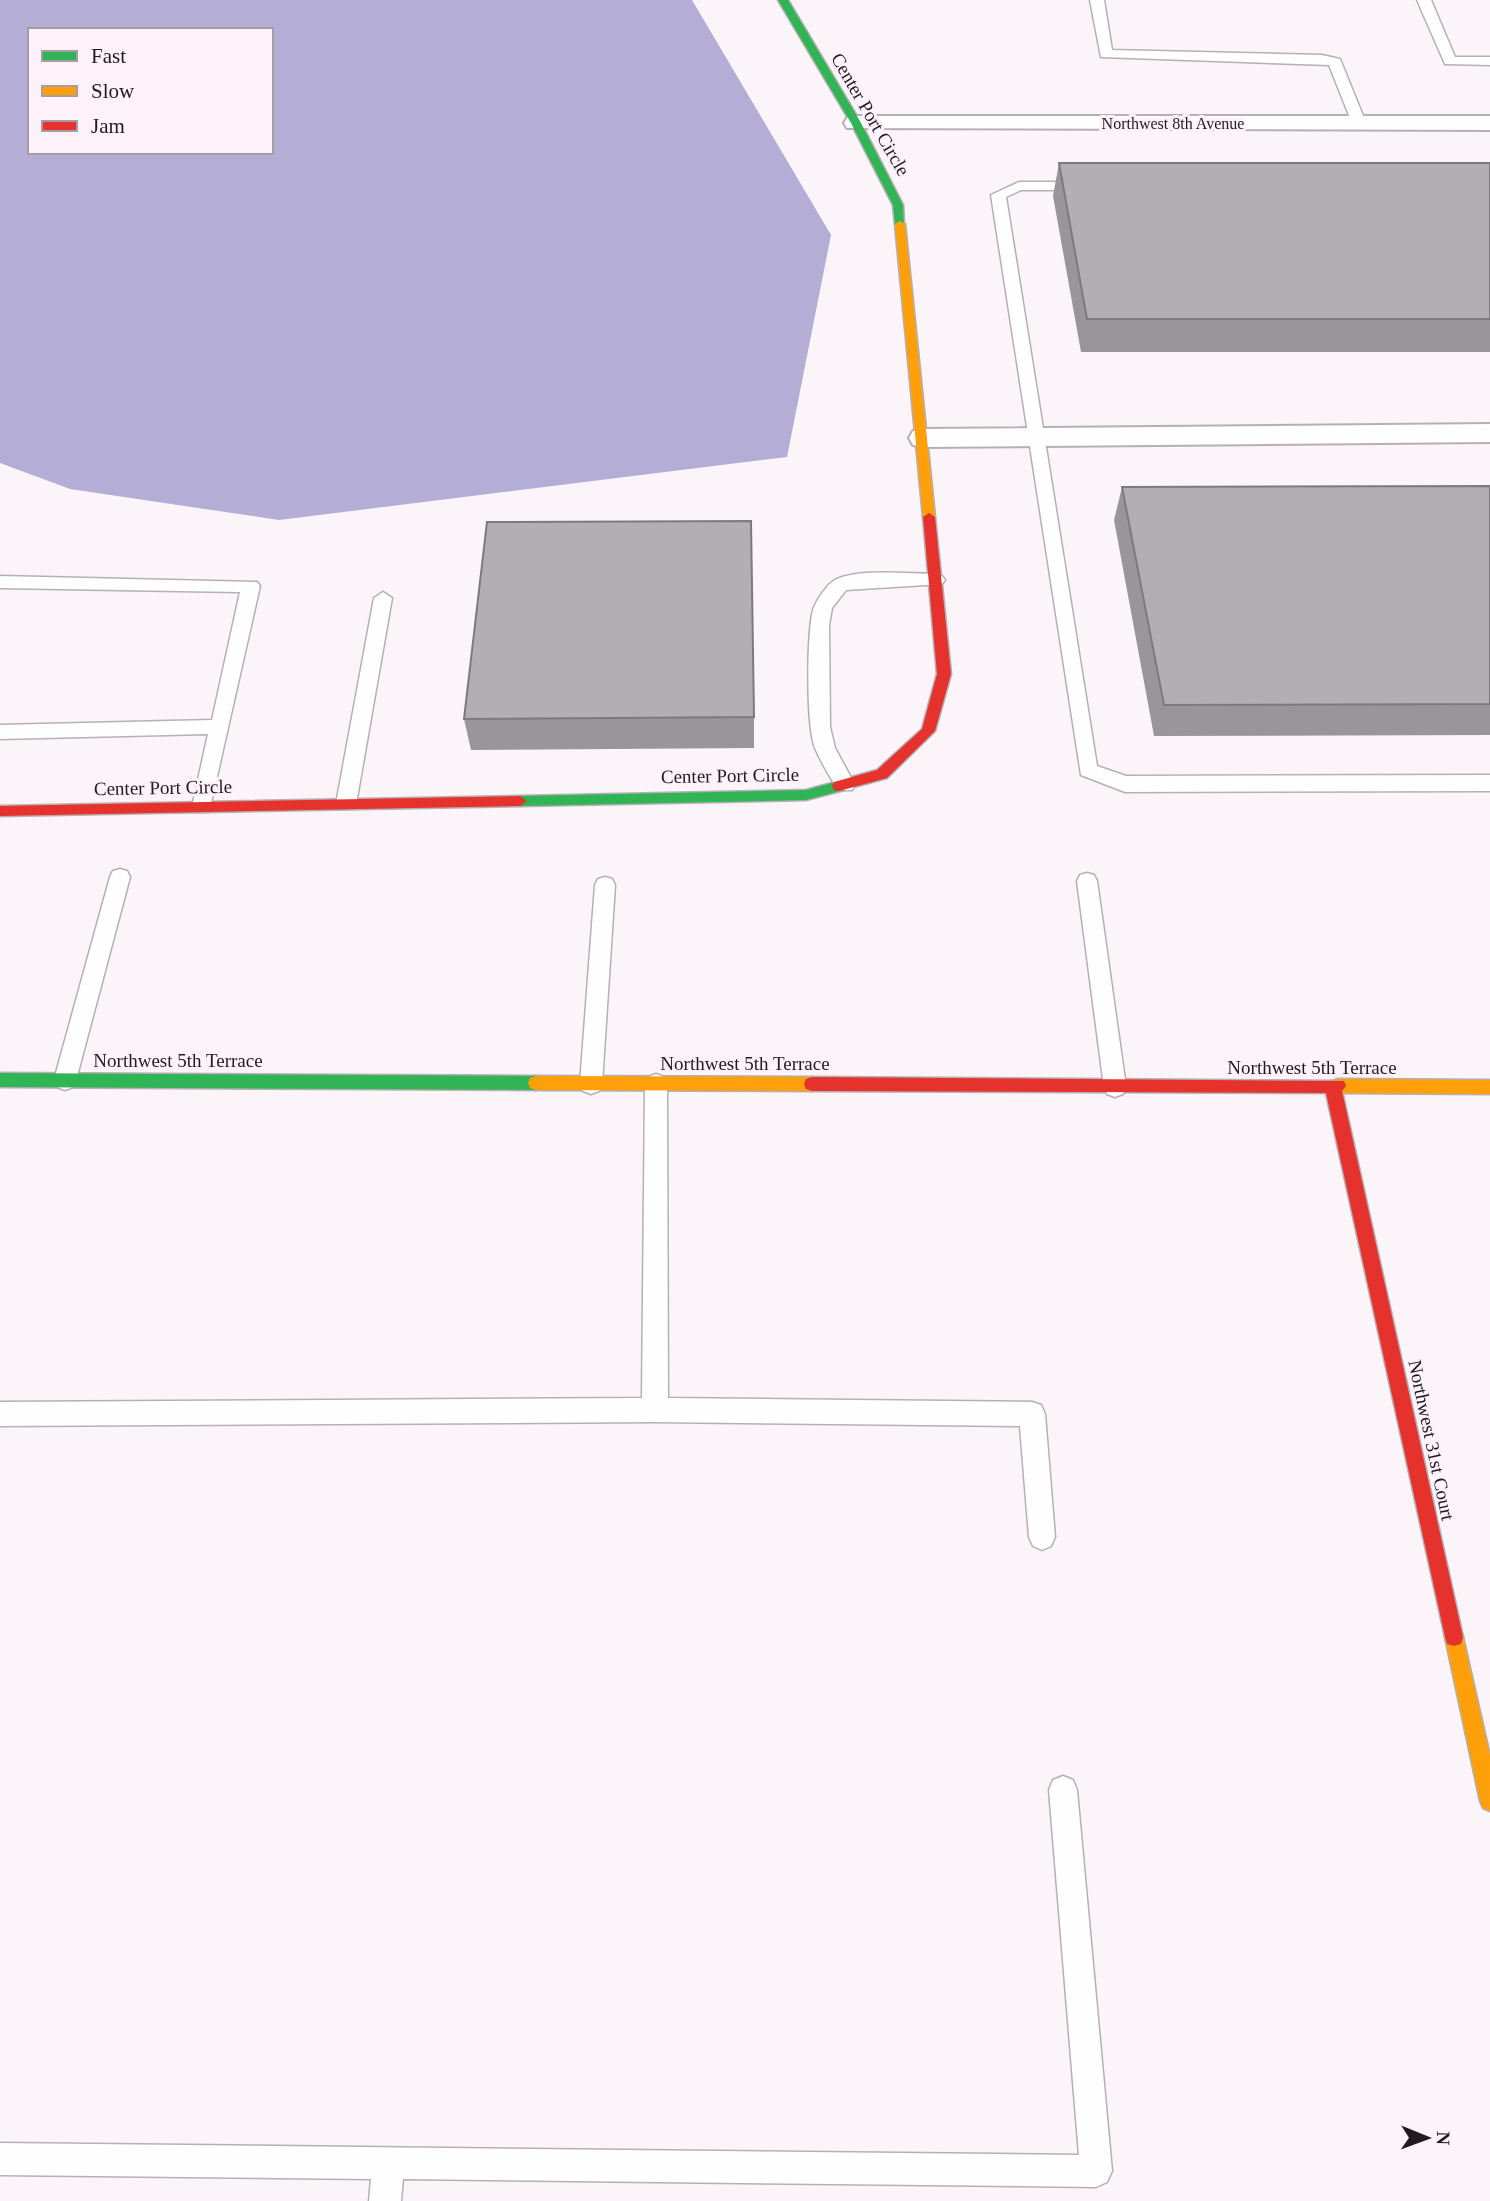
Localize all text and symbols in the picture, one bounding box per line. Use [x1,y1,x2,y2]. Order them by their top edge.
legend [28,28,273,154]
text: Fast [91,44,126,68]
street label: Center Port Circle [827,49,914,179]
text: Slow [91,79,135,103]
text: Jam [91,114,125,138]
street label: Northwest 8th Avenue [1102,115,1244,132]
street label: Center Port Circle [661,764,799,787]
street label: Center Port Circle [94,776,232,799]
street label: Northwest 5th Terrace [93,1050,263,1071]
street label: Northwest 5th Terrace [660,1053,830,1074]
street label: Northwest 5th Terrace [1227,1057,1397,1078]
street label: Northwest 31st Court [1404,1358,1459,1523]
north arrow [1392,2103,1462,2173]
text: N [1433,2131,1454,2146]

